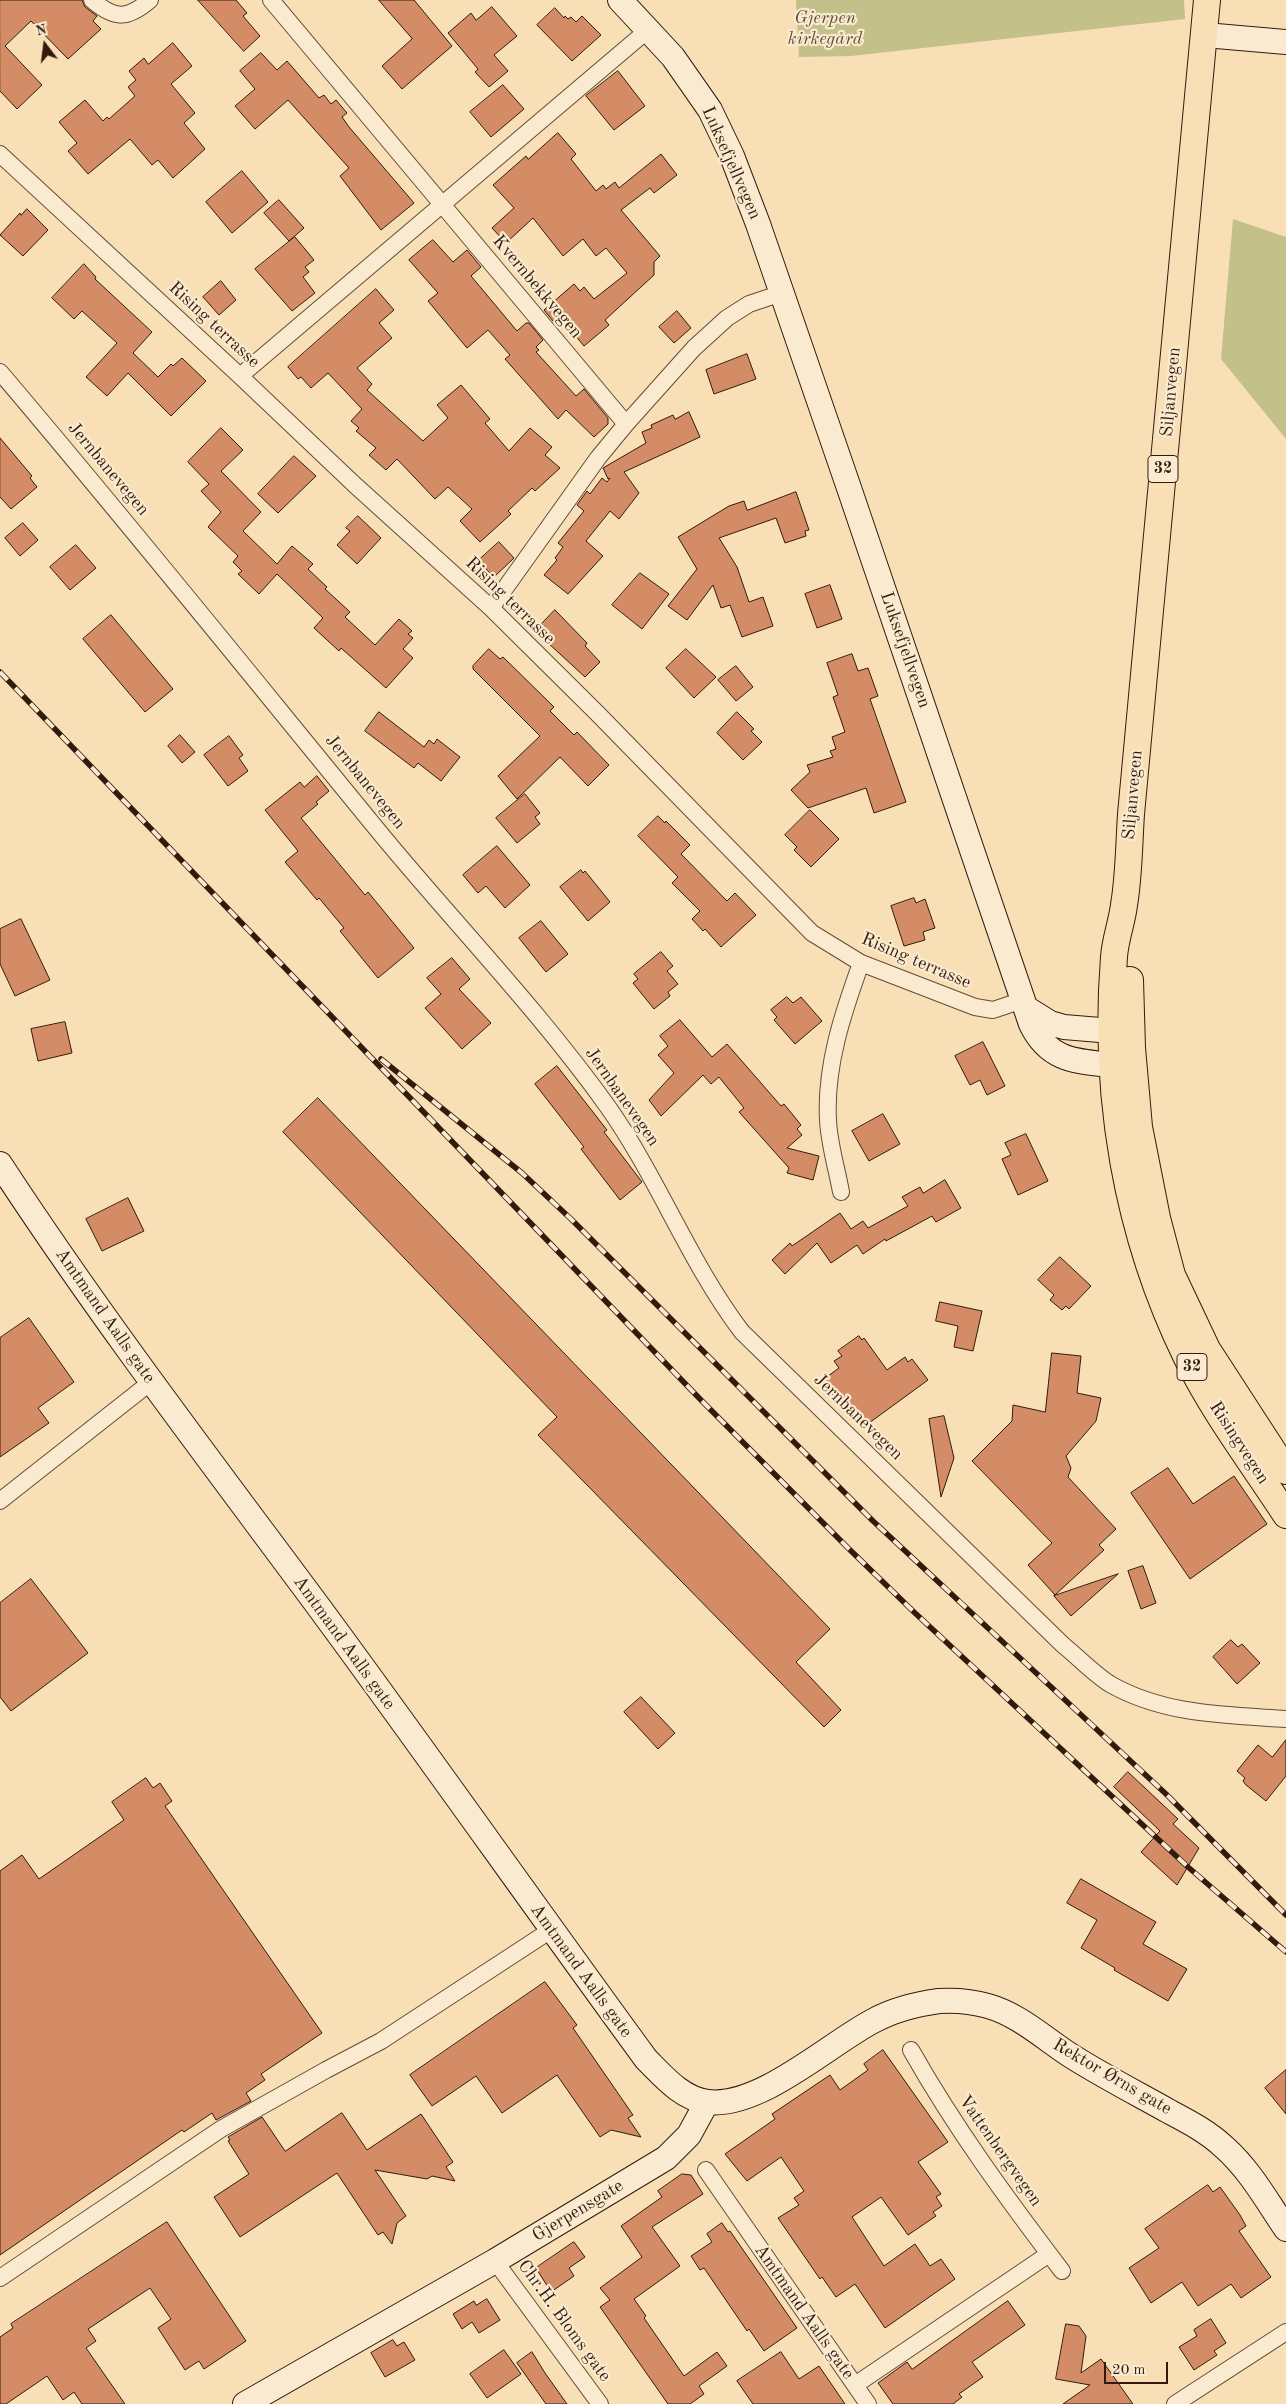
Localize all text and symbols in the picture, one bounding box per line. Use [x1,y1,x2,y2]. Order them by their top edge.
park label: Gjerpen kirkegård [788,7,862,50]
north arrow [20,20,70,70]
text: N [34,22,48,39]
street label: Luksefjellvegen [696,103,766,223]
street label: Kvernbekkvegen [487,231,587,343]
street label: Rising terrasse [164,277,264,373]
street label: Siljanvegen [1156,346,1186,438]
street label: Jernbanevegen [62,418,154,520]
road number: 32 [1148,456,1178,482]
street label: Rising terrasse [460,553,560,649]
street label: Luksefjellvegen [875,589,935,711]
street label: Jernbanevegen [320,730,410,834]
street label: Siljanvegen [1118,749,1148,841]
street label: Rising terrasse [858,928,974,994]
street label: Jernbanevegen [580,1043,664,1151]
street label: Amtmand Aalls gate [50,1244,160,1388]
road number: 32 [1177,1354,1207,1380]
street label: Jernbanevegen [809,1369,907,1465]
street label: Risingvegen [1204,1397,1274,1489]
street label: Amtmand Aalls gate [288,1572,400,1714]
street label: Amtmand Aalls gate [525,1900,637,2042]
street label: Rektor Ørns gate [1049,2034,1175,2120]
street label: Vattenbergvegen [954,2091,1046,2211]
street label: Gjerpensgate [528,2175,628,2247]
street label: Amtmand Aalls gate [749,2240,859,2384]
street label: Chr.H. Bloms gate [513,2256,615,2386]
scale bar [1106,2352,1170,2384]
text: 20 m [1112,2363,1146,2378]

